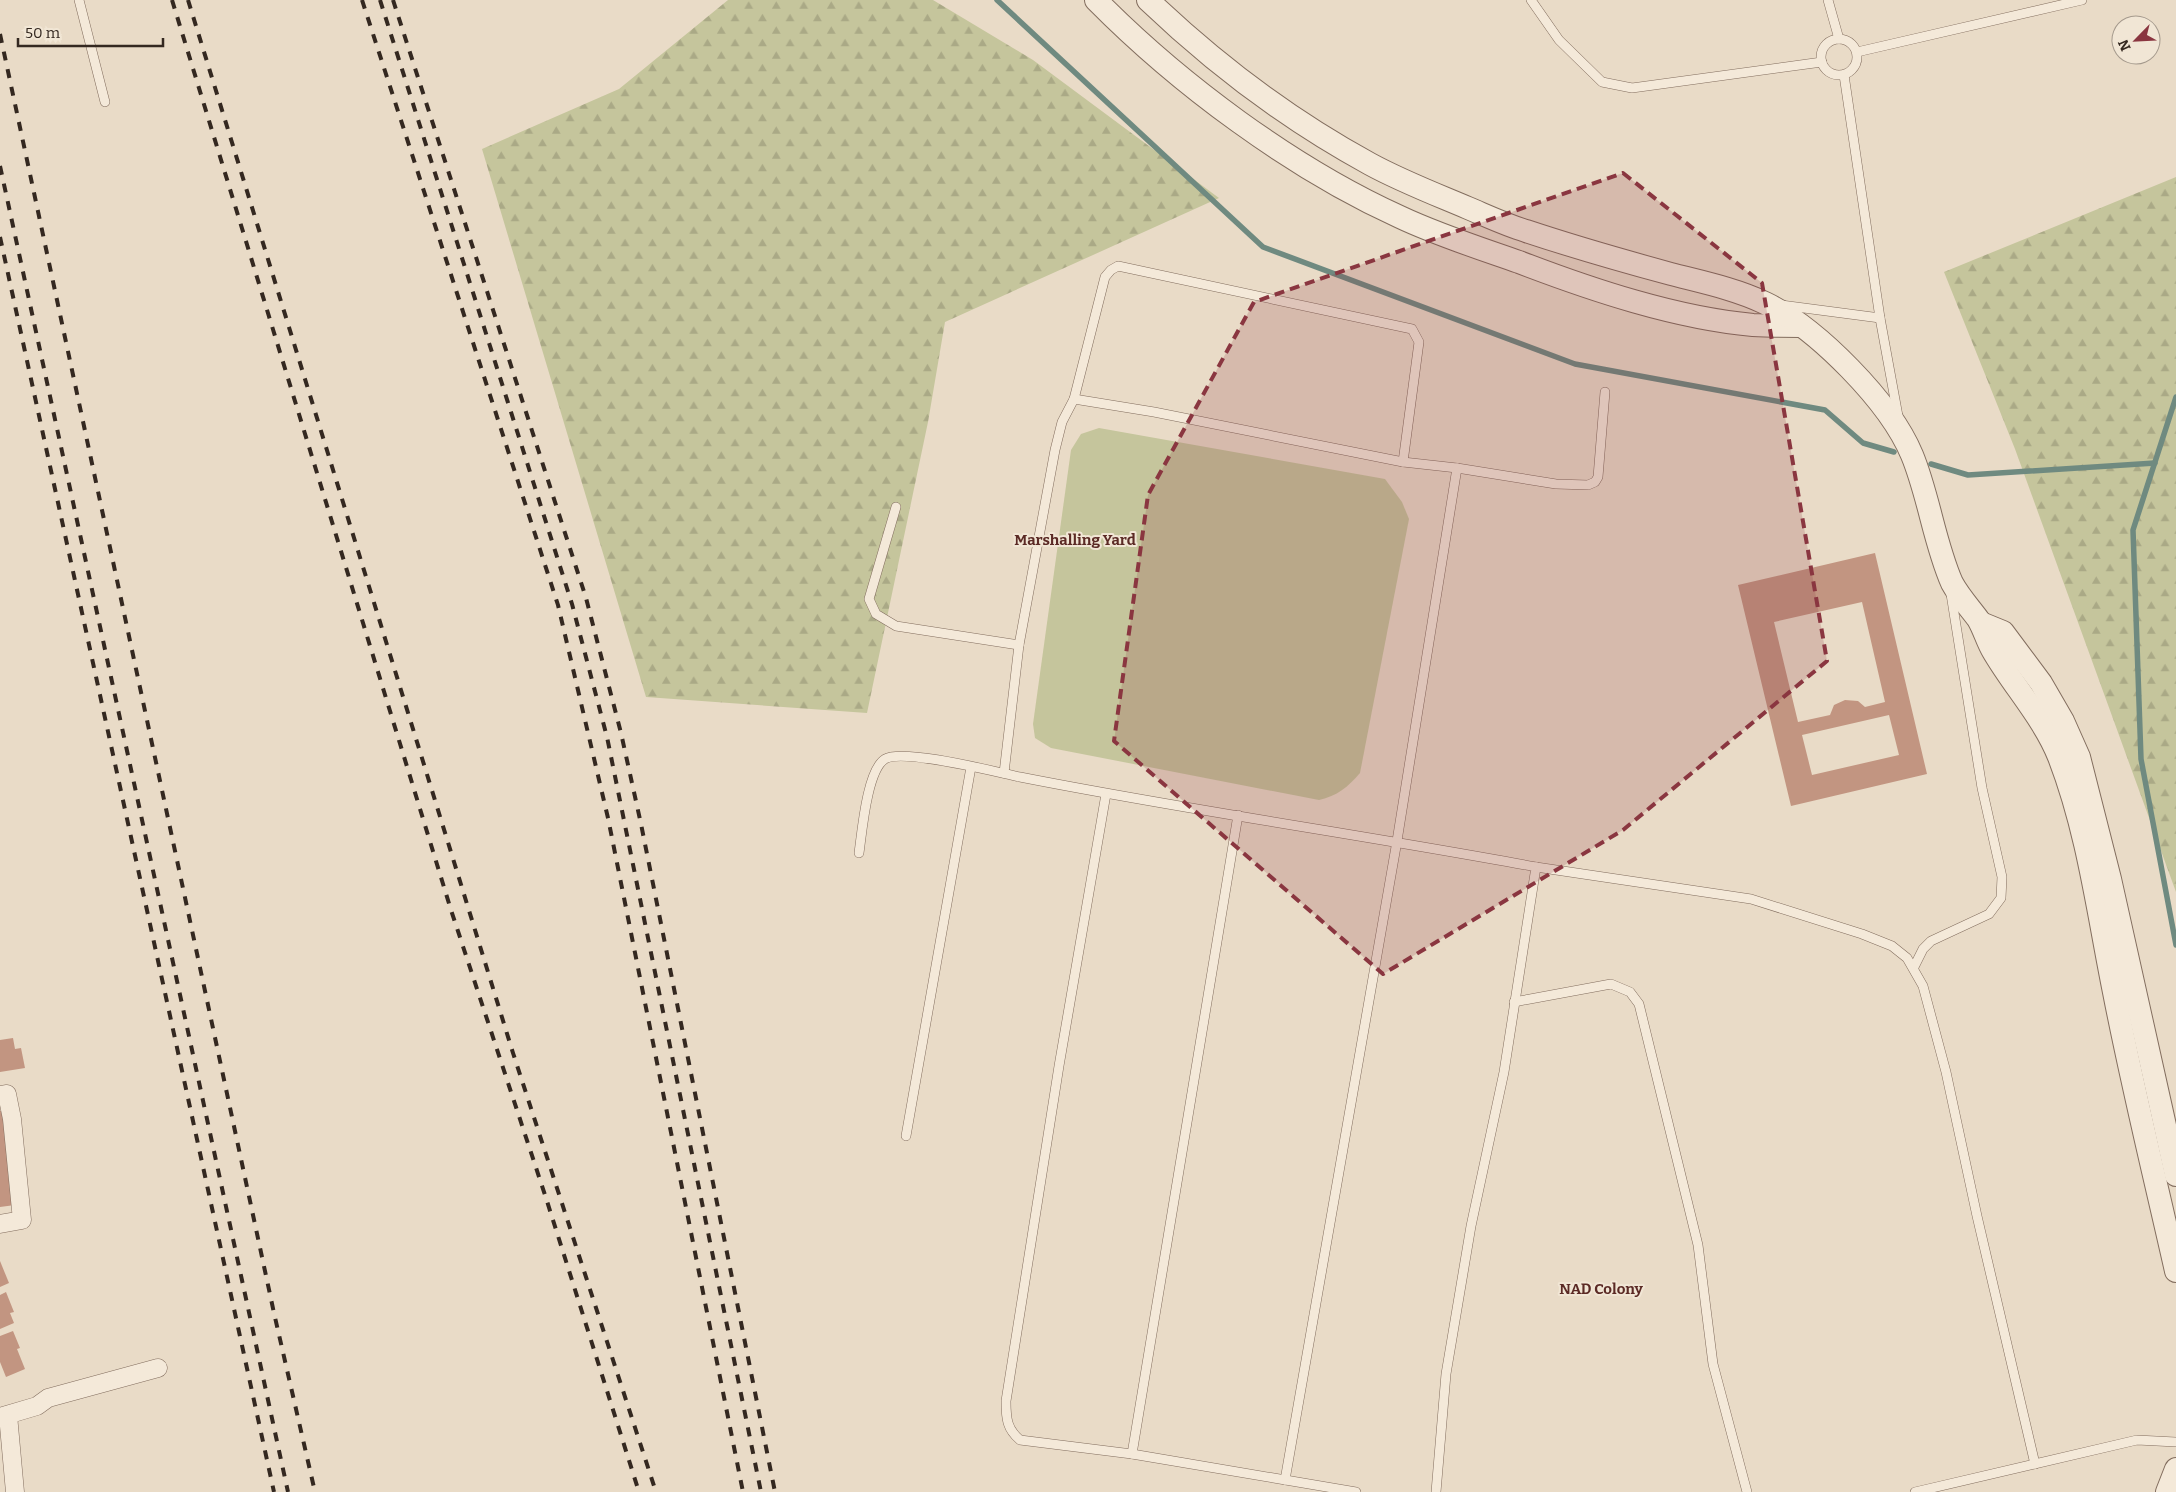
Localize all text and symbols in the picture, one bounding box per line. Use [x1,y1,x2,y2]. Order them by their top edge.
scale bar [18,15,162,47]
north arrow [2111,15,2161,65]
text: 50 m [25,24,61,42]
text: N [2115,37,2135,53]
district label: Marshalling Yard [1014,531,1136,549]
district label: NAD Colony [1559,1280,1644,1298]

